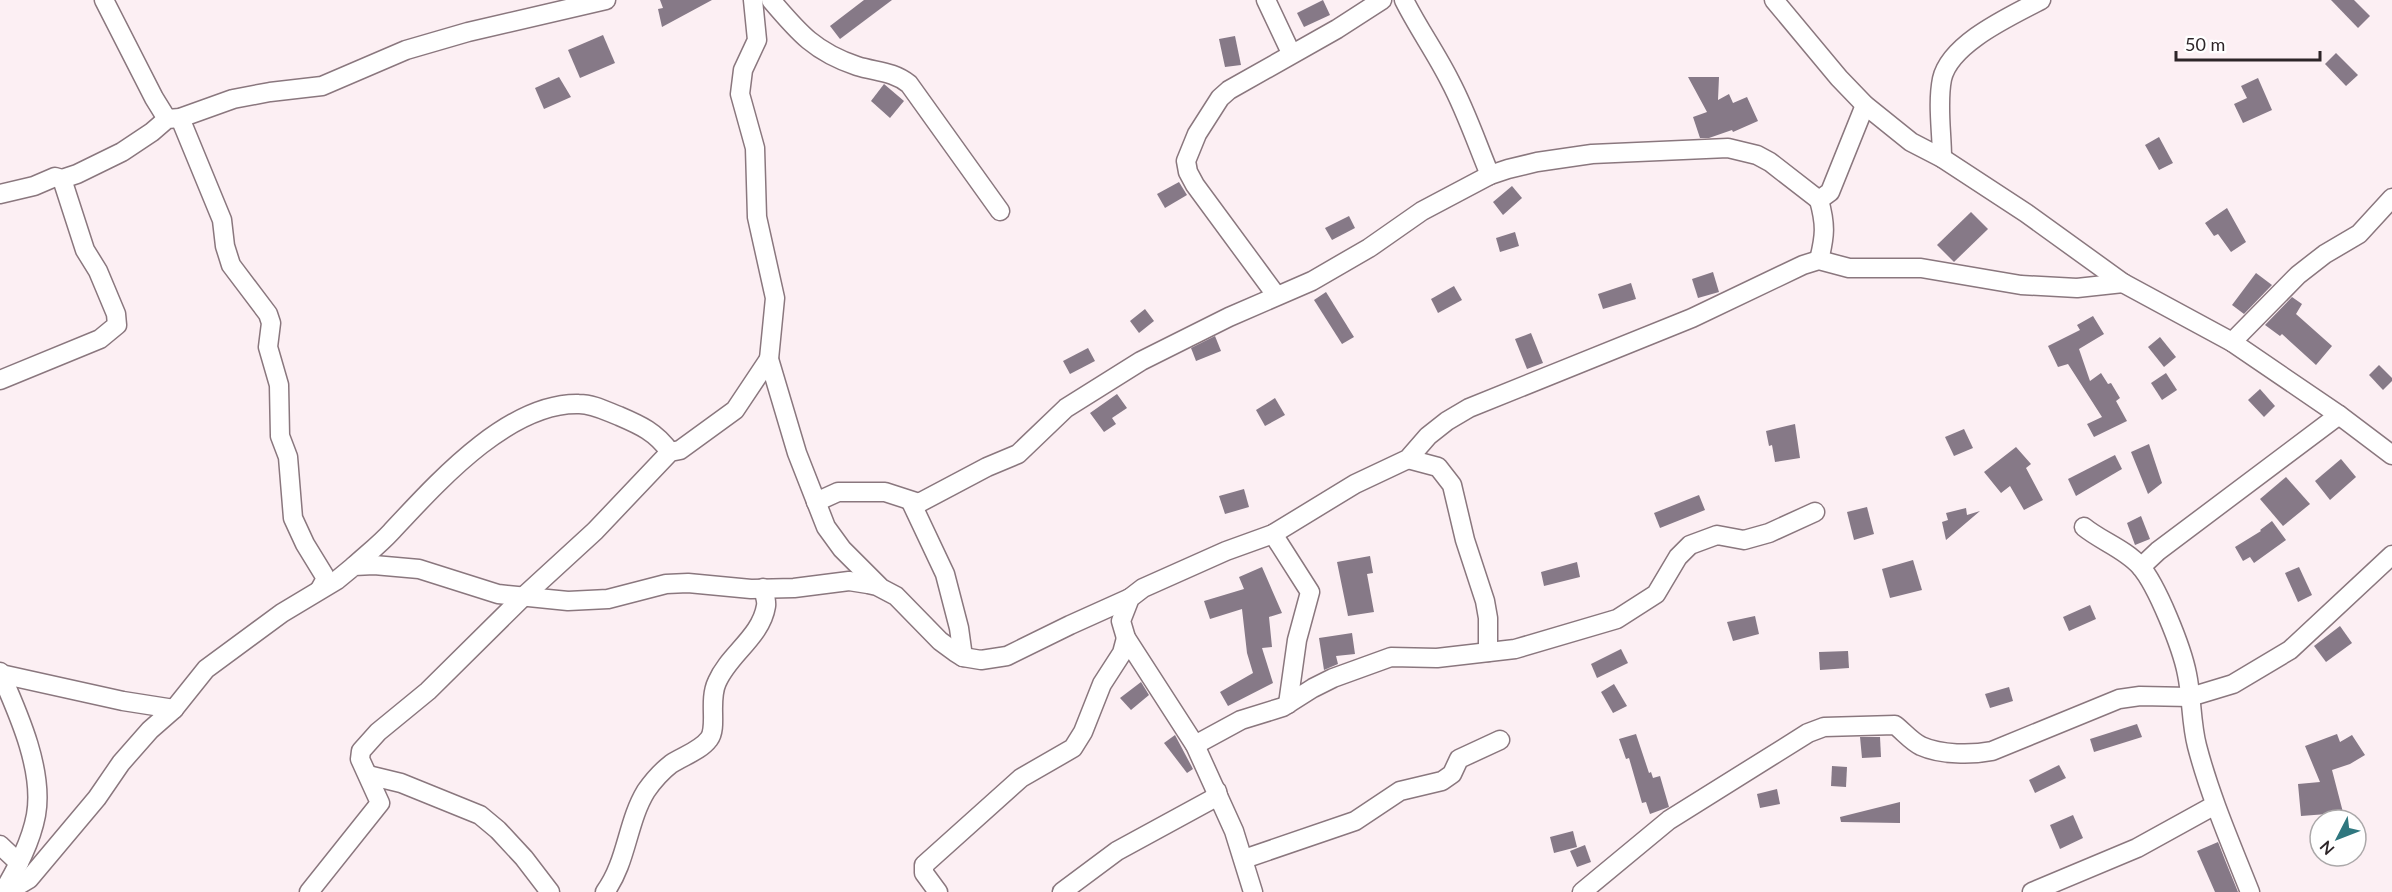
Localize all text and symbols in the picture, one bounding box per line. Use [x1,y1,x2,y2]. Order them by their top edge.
scale bar [2176,24,2320,62]
text: 50 m [2185,33,2225,55]
north arrow [2308,808,2368,868]
text: N [2315,837,2338,859]

